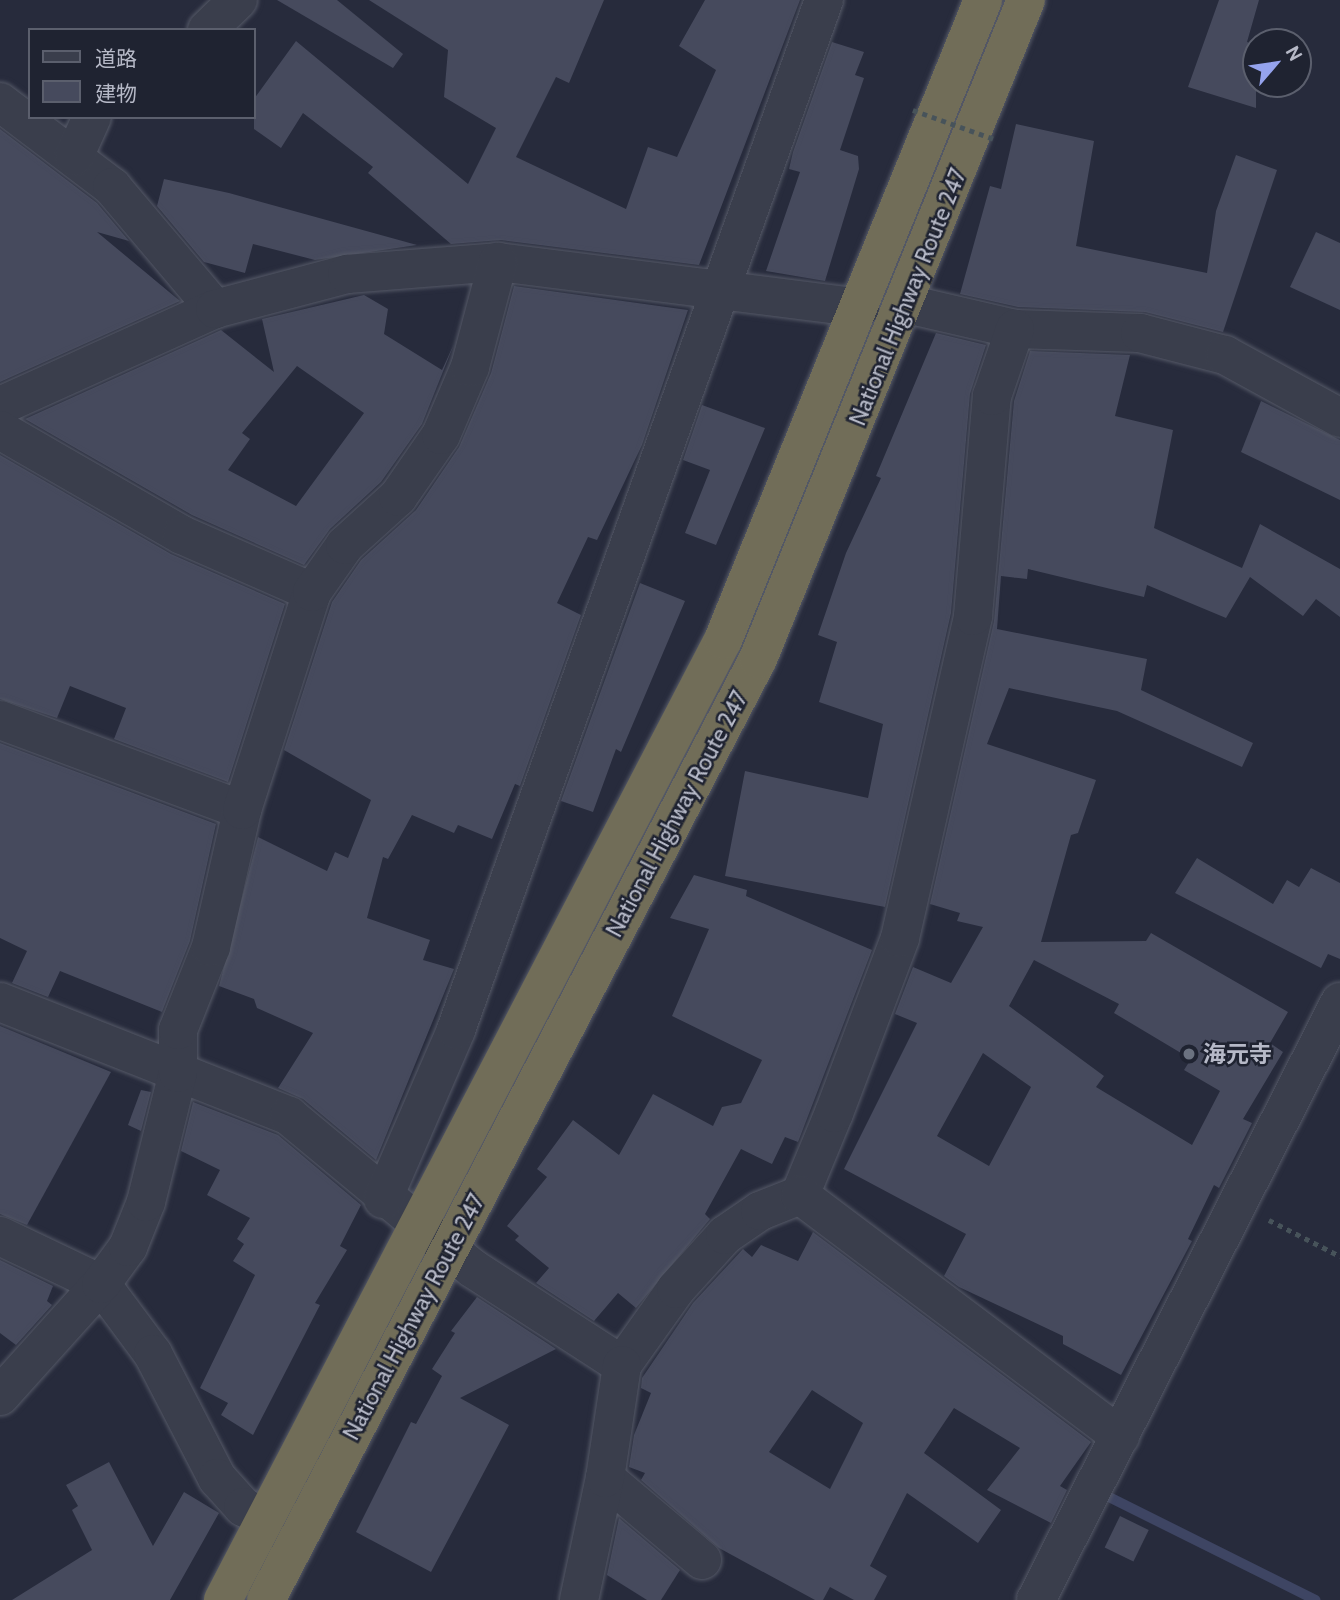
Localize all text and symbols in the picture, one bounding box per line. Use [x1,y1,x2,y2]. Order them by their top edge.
legend [28,28,256,119]
north arrow [1242,28,1312,98]
text: N [1281,42,1307,65]
text: 道路 [95,46,137,71]
text: 建物 [95,81,137,106]
street label: National Highway Route 247 [844,164,972,430]
street label: National Highway Route 247 [600,686,754,942]
place label: 海元寺 [1203,1040,1272,1068]
marker: 海元寺 [1181,1046,1197,1062]
street label: National Highway Route 247 [337,1189,491,1445]

